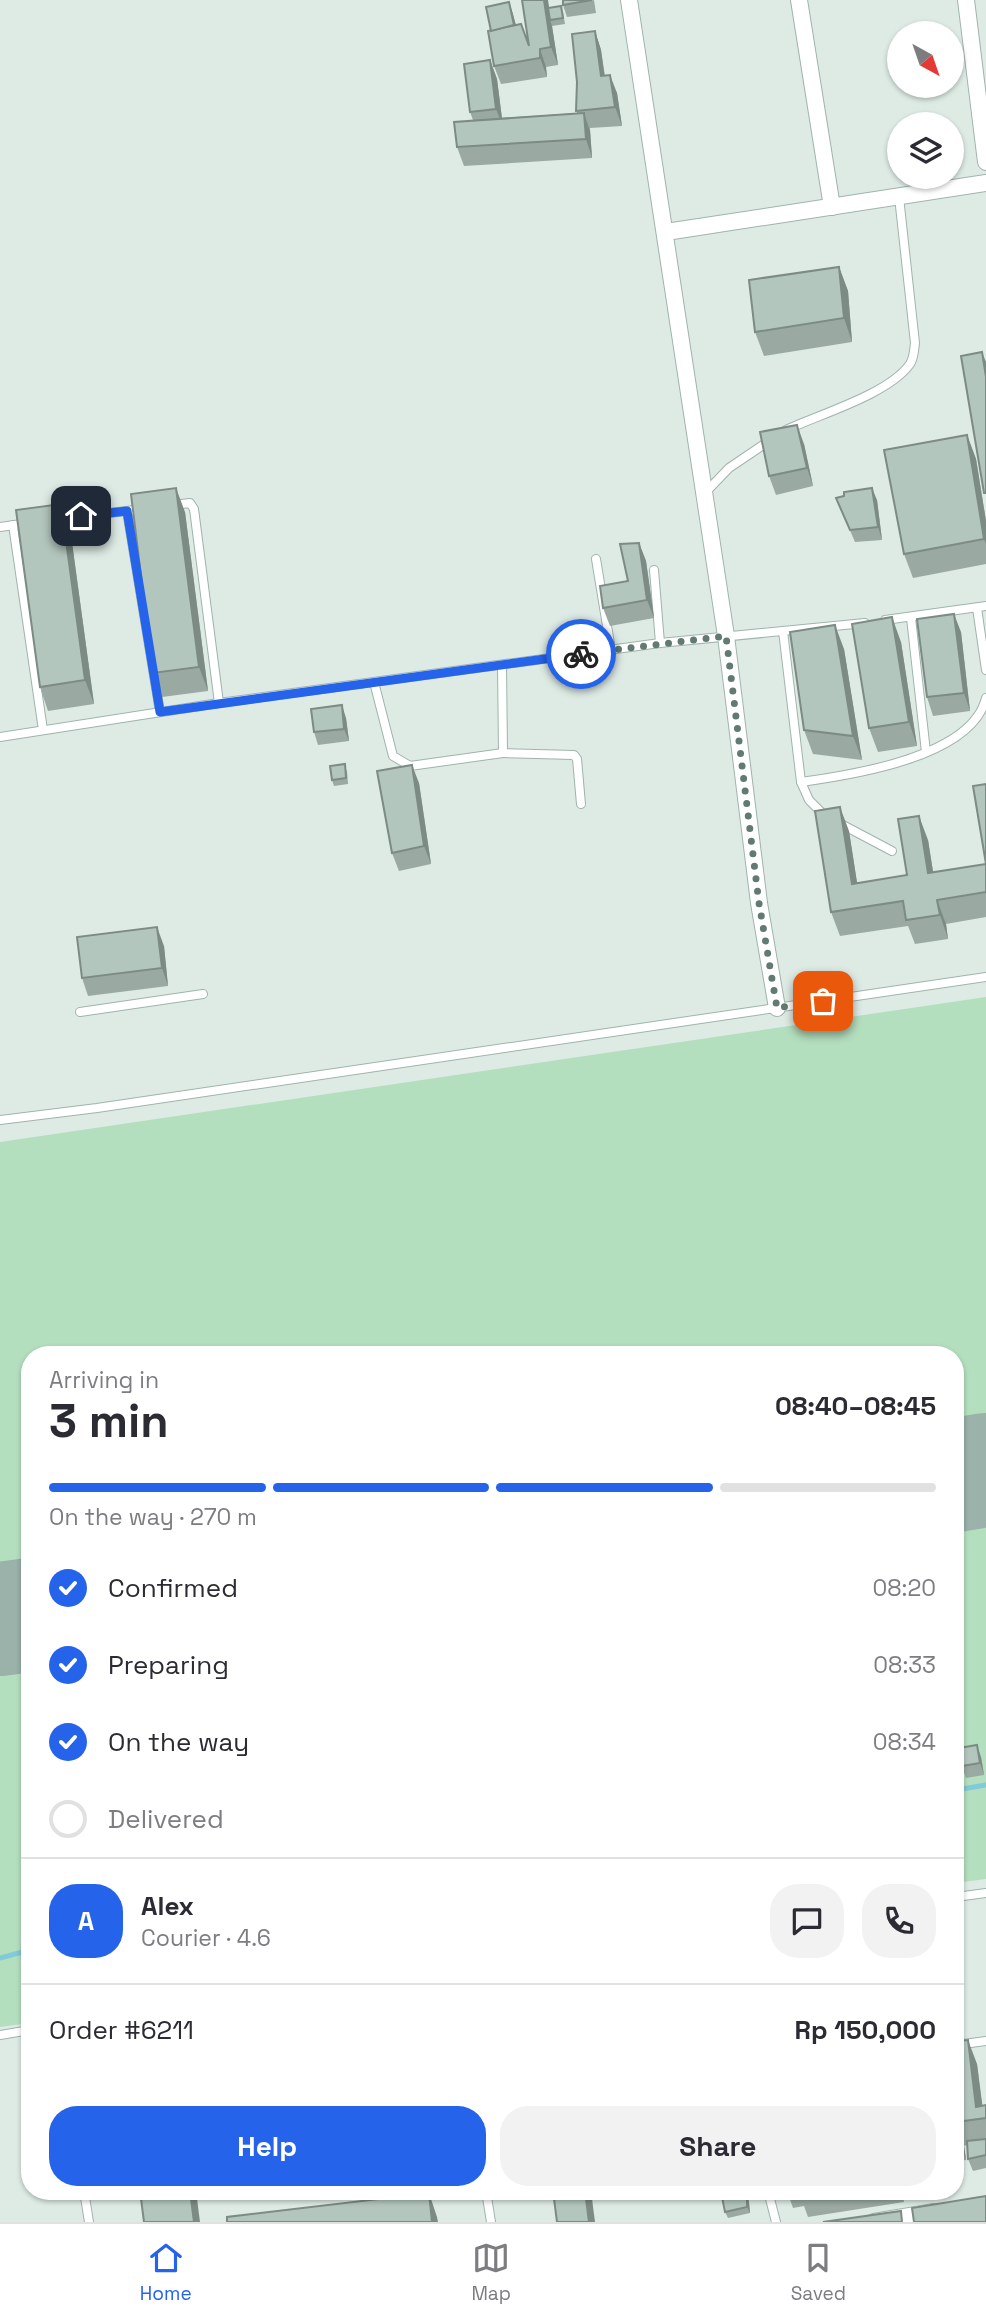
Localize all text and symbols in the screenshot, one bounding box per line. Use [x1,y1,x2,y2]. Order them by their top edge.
north arrow [887,21,964,98]
map controls [887,21,964,189]
button: layers [887,112,964,189]
pin [51,486,111,546]
icon: home [62,497,100,535]
courier [546,619,616,689]
icon: bike [562,635,600,673]
pin [793,971,853,1031]
icon: bag [804,982,842,1020]
text: Arriving in [49,1365,159,1395]
text: 08:40–08:45 [775,1389,936,1423]
text: 3 min [49,1392,169,1450]
text: On the way · 270 m [49,1502,257,1532]
icon: check [49,1569,87,1607]
text: Confirmed [108,1571,238,1605]
text: 08:20 [872,1573,936,1603]
icon: check [49,1646,87,1684]
text: Preparing [108,1648,229,1682]
text: 08:33 [873,1650,936,1680]
icon: check [49,1723,87,1761]
text: On the way [108,1725,249,1759]
text: 08:34 [873,1727,936,1757]
text: Delivered [108,1802,224,1836]
button: chat [770,1884,844,1958]
button: phone [862,1884,936,1958]
text: Alex [141,1889,194,1923]
text: A [78,1904,94,1938]
text: Courier · 4.6 [141,1923,271,1953]
text: Order #6211 [49,2013,194,2047]
text: Rp 150,000 [795,2013,936,2047]
button: Help [49,2106,486,2186]
button: Share [500,2106,936,2186]
tab: Home [140,2239,192,2306]
tab: Map [471,2239,511,2306]
tab: Saved [791,2239,846,2306]

